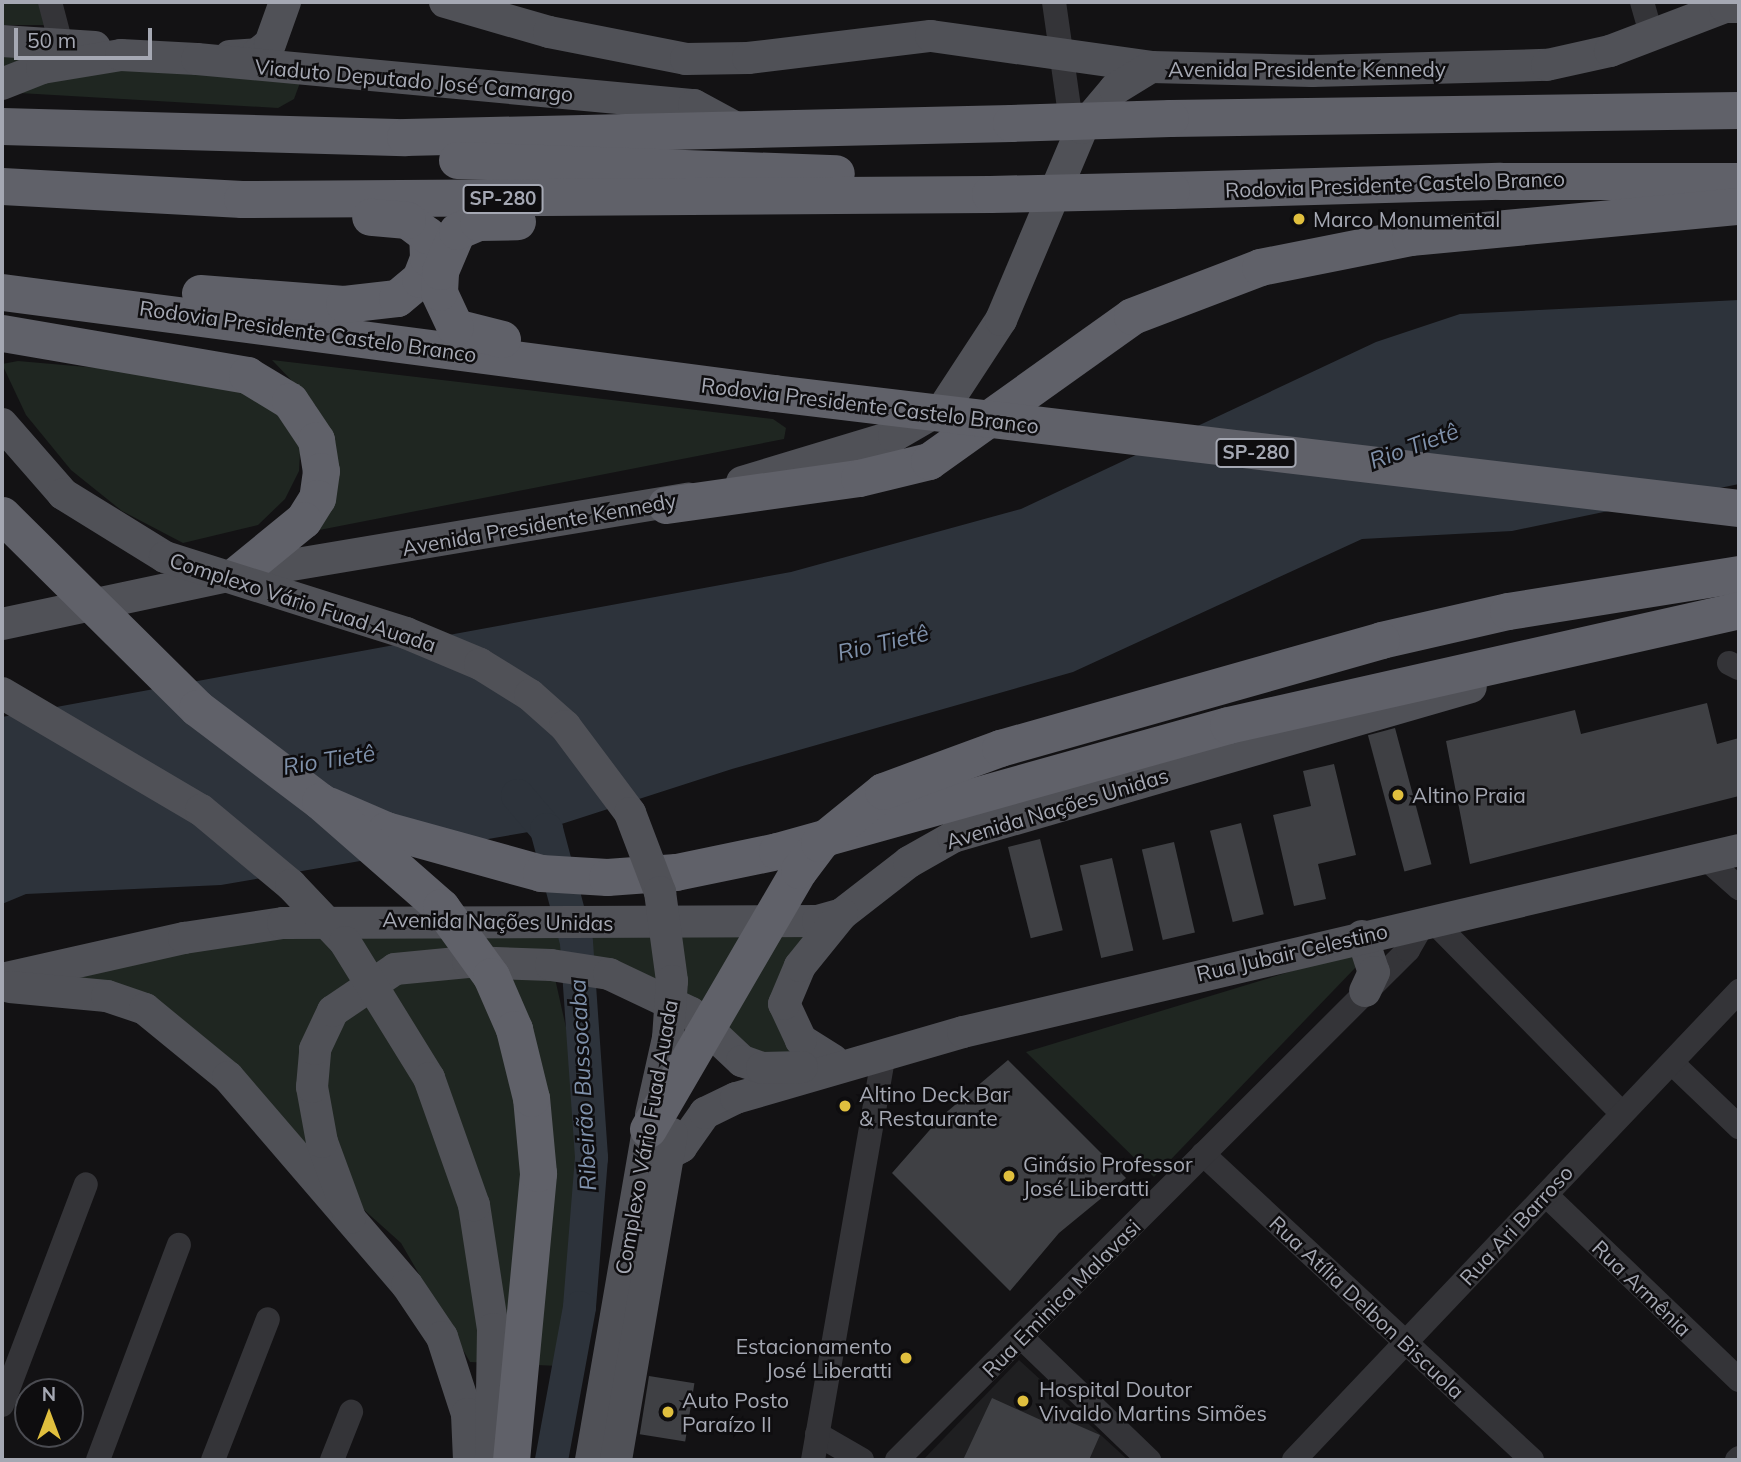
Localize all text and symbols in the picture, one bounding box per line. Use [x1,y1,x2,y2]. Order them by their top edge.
scale bar [18,14,156,58]
text: 50 m [27,27,76,53]
street label: Viaduto Deputado José Camargo [254,54,574,106]
street label: Avenida Presidente Kennedy [1168,56,1446,82]
street label: Rodovia Presidente Castelo Branco [1225,165,1565,203]
road number: SP-280 [461,183,545,214]
place label: Marco Monumental [1313,206,1500,232]
marker: Marco Monumental [1291,211,1307,227]
street label: Rodovia Presidente Castelo Branco [138,295,478,367]
street label: Rodovia Presidente Castelo Branco [700,372,1040,438]
water label: Rio Tietê [1366,417,1462,475]
road number: SP-280 [1214,437,1298,468]
street label: Avenida Presidente Kennedy [400,487,678,561]
street label: Complexo Vário Fuad Auada [167,547,439,657]
water label: Rio Tietê [835,619,931,667]
water label: Rio Tietê [281,739,377,781]
street label: Avenida Nações Unidas [943,762,1171,854]
place label: Altino Praia [1412,782,1526,808]
marker: Altino Praia [1390,787,1406,803]
street label: Avenida Nações Unidas [382,906,614,936]
street label: Rua Jubair Celestino [1194,918,1390,986]
water label: Ribeirão Bussocaba [564,978,602,1192]
street label: Complexo Vário Fuad Auada [609,998,683,1276]
place label: Altino Deck Bar & Restaurante [859,1081,1010,1131]
marker: Altino Deck Bar & Restaurante [837,1098,853,1114]
place label: Ginásio Professor José Liberatti [1023,1151,1193,1201]
street label: Rua Ari Barroso [1454,1160,1578,1290]
marker: Ginásio Professor José Liberatti [1001,1168,1017,1184]
street label: Rua Atília Delbon Biscuola [1264,1210,1470,1404]
street label: Rua Eminica Malavasi [977,1214,1145,1382]
street label: Rua Armênia [1587,1235,1697,1341]
place label: Estacionamento José Liberatti [736,1333,892,1383]
marker: Estacionamento José Liberatti [898,1350,914,1366]
place label: Hospital Doutor Vivaldo Martins Simões [1039,1376,1267,1426]
north arrow [14,1378,84,1448]
text: N [42,1382,56,1406]
place label: Auto Posto Paraízo II [682,1387,789,1437]
marker: Hospital Doutor Vivaldo Martins Simões [1013,1391,1033,1411]
marker: Auto Posto Paraízo II [660,1404,676,1420]

